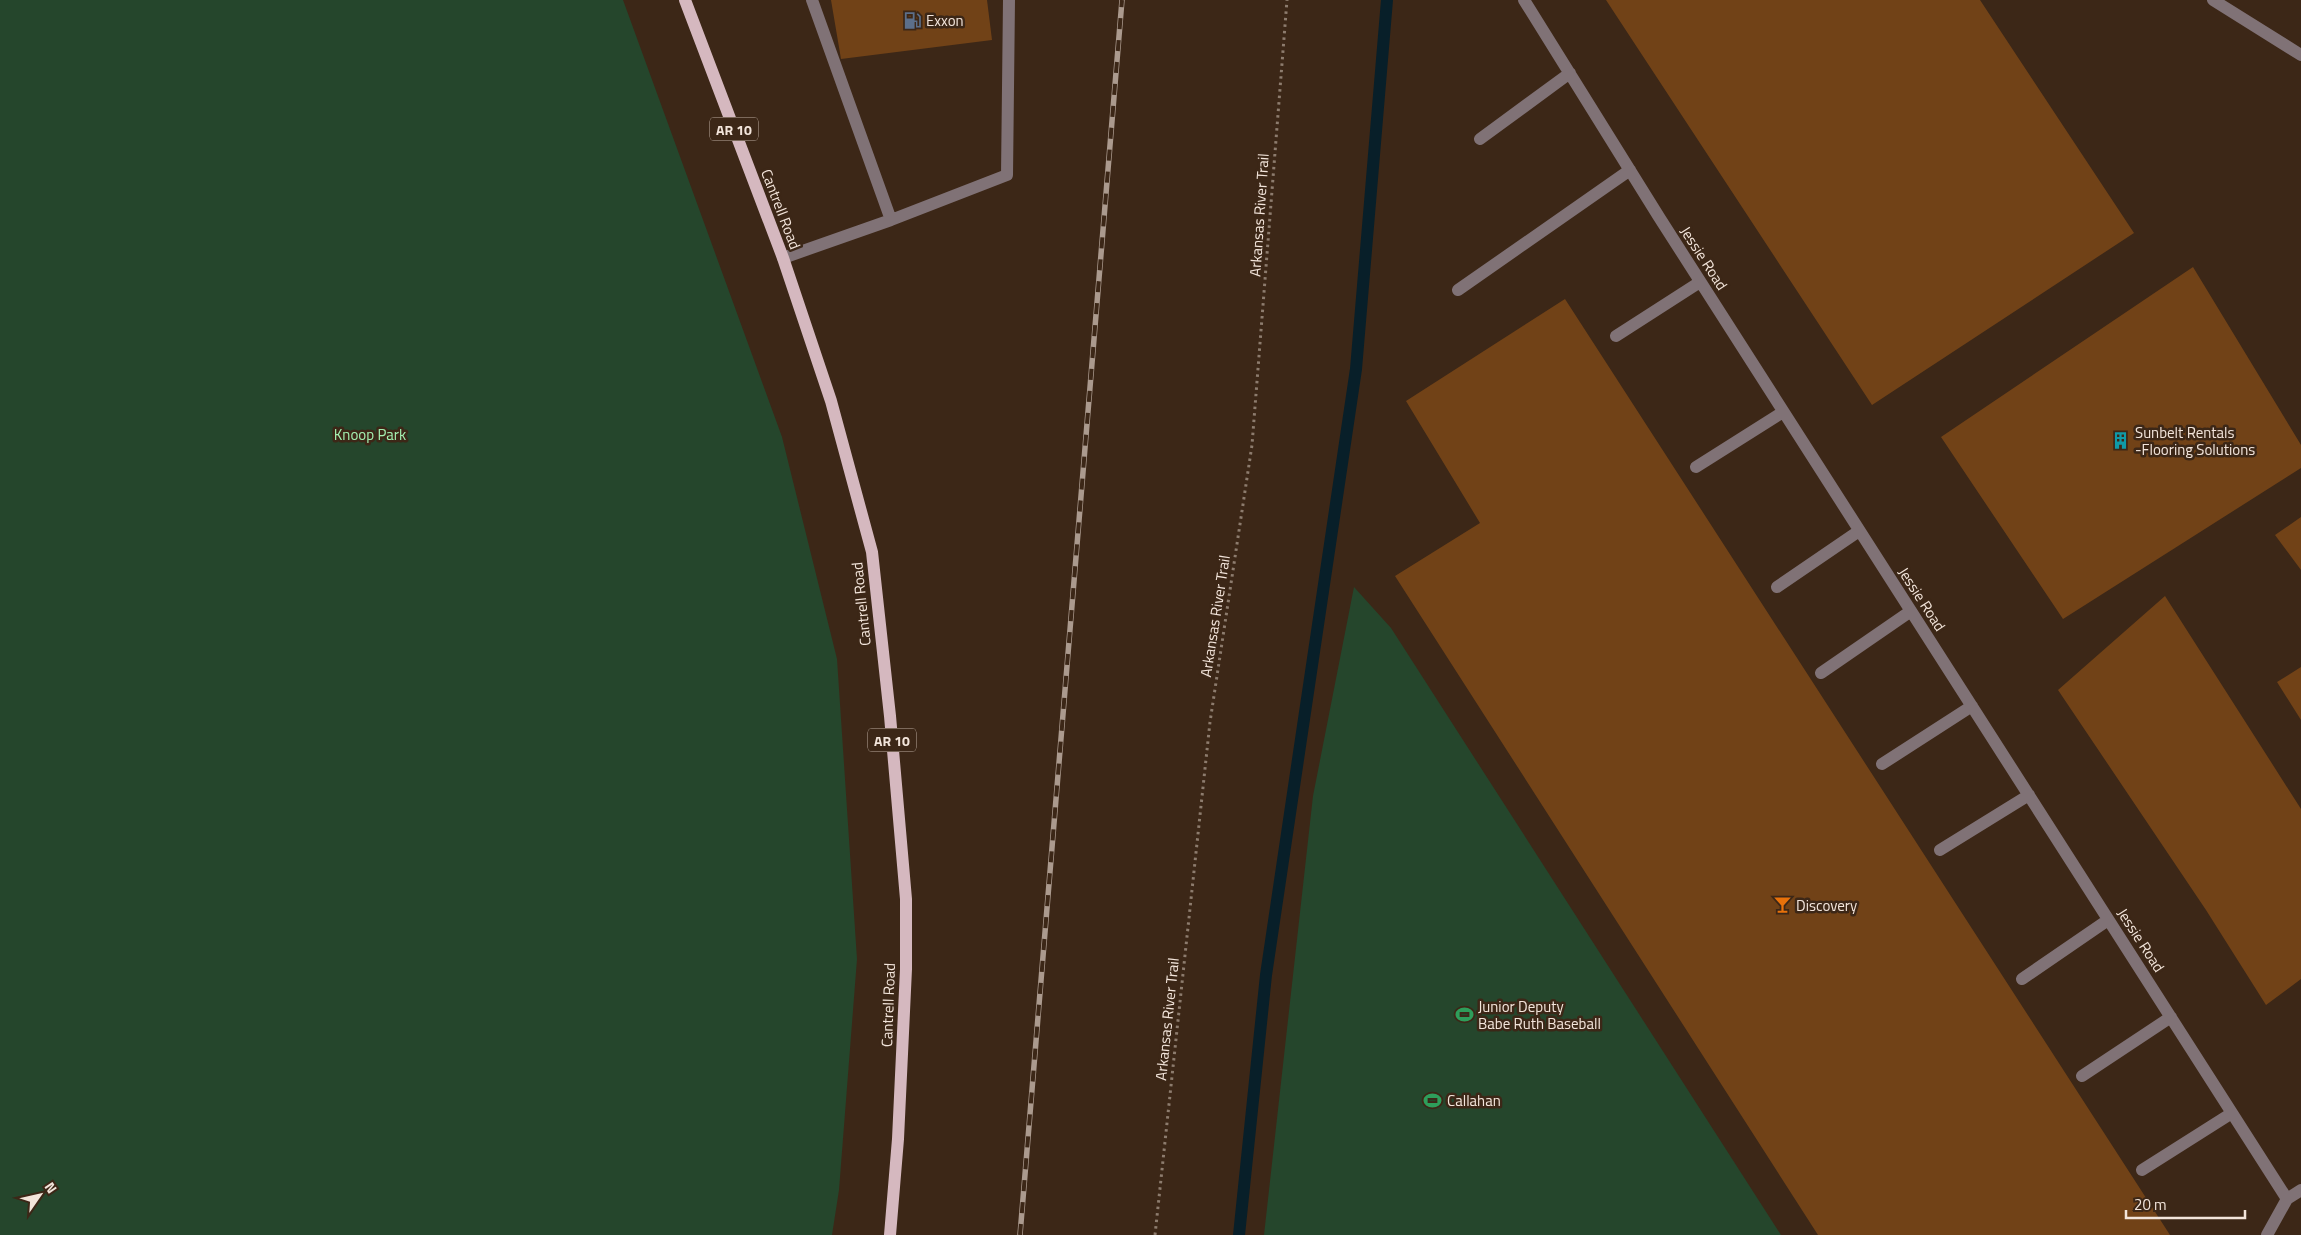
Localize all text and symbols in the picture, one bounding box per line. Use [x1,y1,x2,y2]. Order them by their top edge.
place label: Exxon [926,9,964,32]
fuel station icon: Exxon [902,10,922,30]
road number: AR 10 [710,118,758,140]
street label: Arkansas River Trail [1243,153,1275,277]
street label: Cantrell Road [755,166,807,252]
street label: Jessie Road [1675,221,1733,295]
place label: Sunbelt Rentals -Flooring Solutions [2135,421,2255,461]
park label: Knoop Park [334,423,406,446]
building icon: Sunbelt Rentals -Flooring Solutions [2111,431,2131,451]
street label: Arkansas River Trail [1194,553,1236,679]
street label: Cantrell Road [845,561,877,647]
street label: Jessie Road [1893,562,1951,636]
road number: AR 10 [868,728,916,752]
place label: Discovery [1796,894,1857,917]
bar icon: Discovery [1772,895,1792,915]
street label: Jessie Road [2112,903,2170,977]
street label: Arkansas River Trail [1149,956,1185,1082]
street label: Cantrell Road [875,962,901,1048]
place label: Junior Deputy Babe Ruth Baseball [1478,995,1601,1035]
sports icon: Junior Deputy Babe Ruth Baseball [1454,1005,1474,1025]
place label: Callahan [1447,1089,1501,1112]
sports icon: Callahan [1423,1090,1443,1110]
north arrow [15,1170,65,1220]
text: N [40,1178,63,1197]
scale bar [2126,1188,2245,1220]
text: 20 m [2134,1193,2167,1216]

